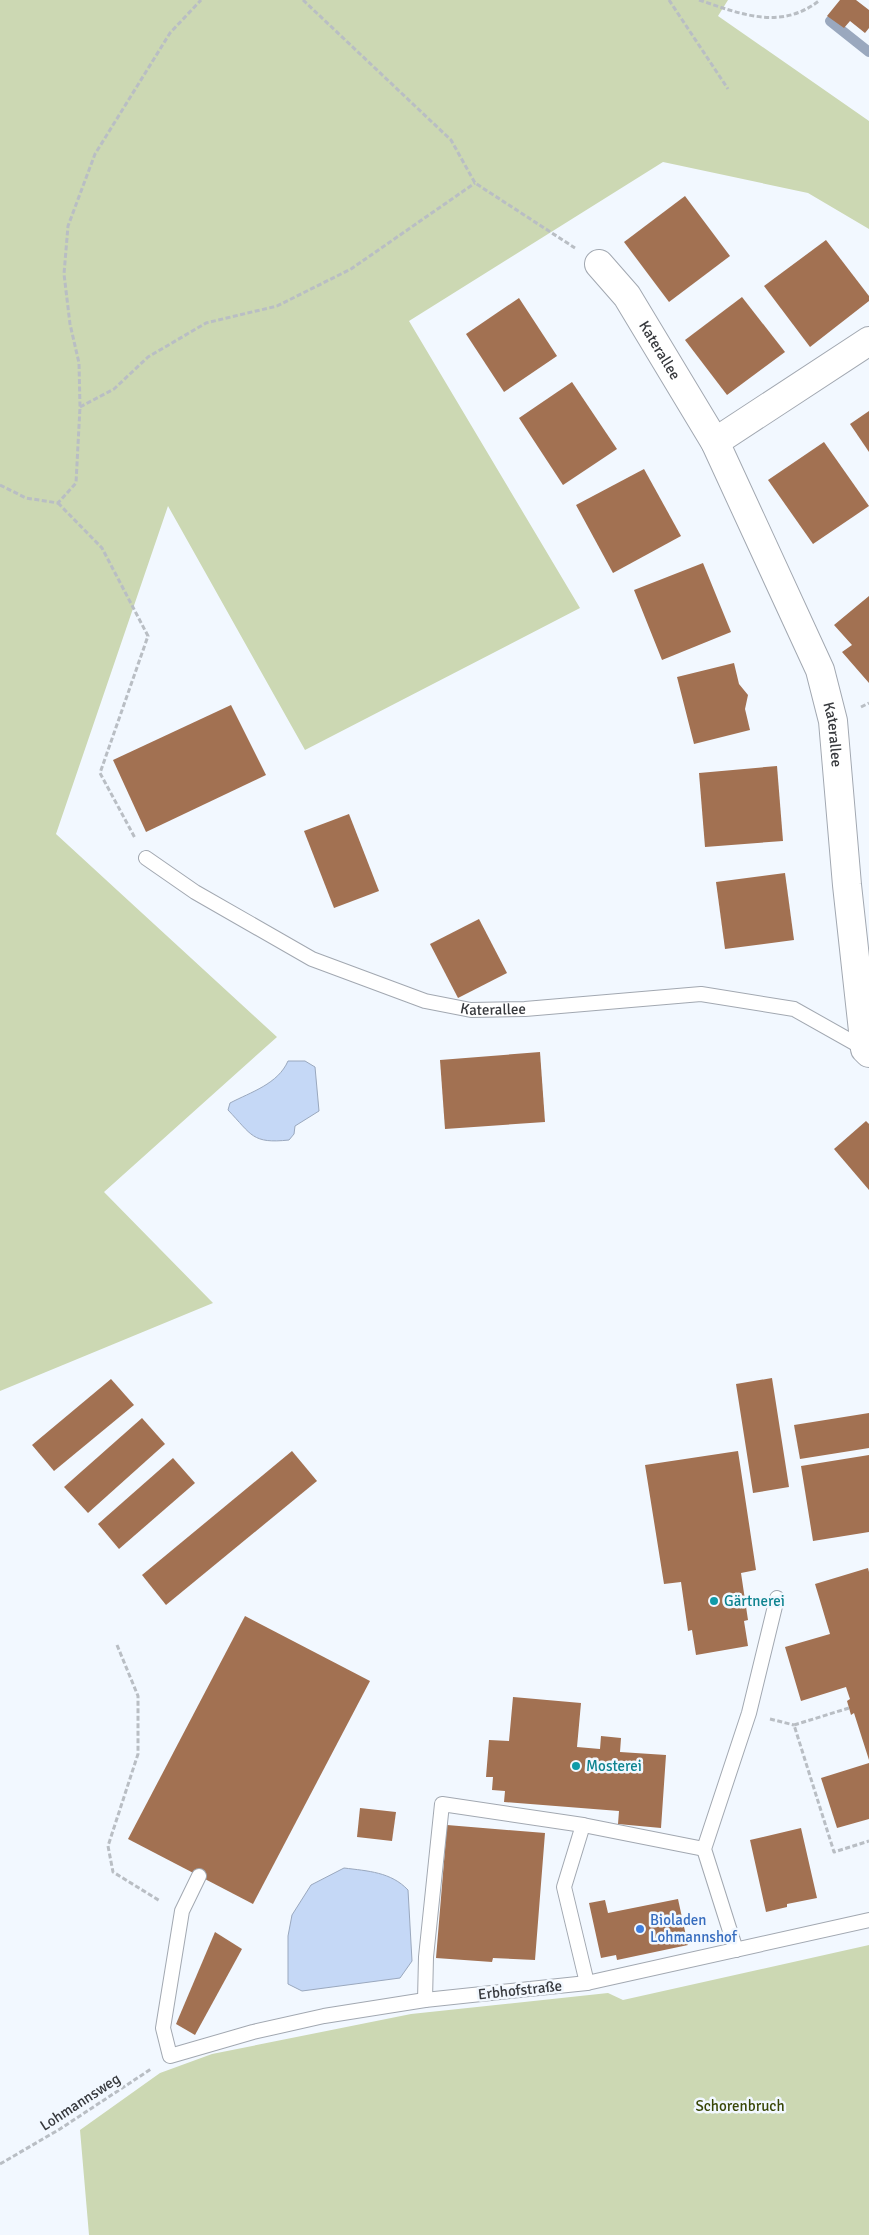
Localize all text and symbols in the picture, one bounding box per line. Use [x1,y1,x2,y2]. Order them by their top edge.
street label: Katerallee [635,318,684,383]
street label: Katerallee [819,700,846,768]
street label: Katerallee [459,999,526,1019]
place label: Gärtnerei [724,1592,785,1610]
marker: Gärtnerei [708,1595,720,1607]
place label: Mosterei [586,1757,642,1775]
marker: Mosterei [570,1760,582,1772]
place label: Bioladen Lohmannshof [650,1911,738,1946]
marker: Bioladen Lohmannshof [634,1923,646,1935]
street label: Erbhofstraße [477,1977,563,2003]
street label: Lohmannsweg [37,2069,124,2135]
park label: Schorenbruch [695,2097,785,2115]

